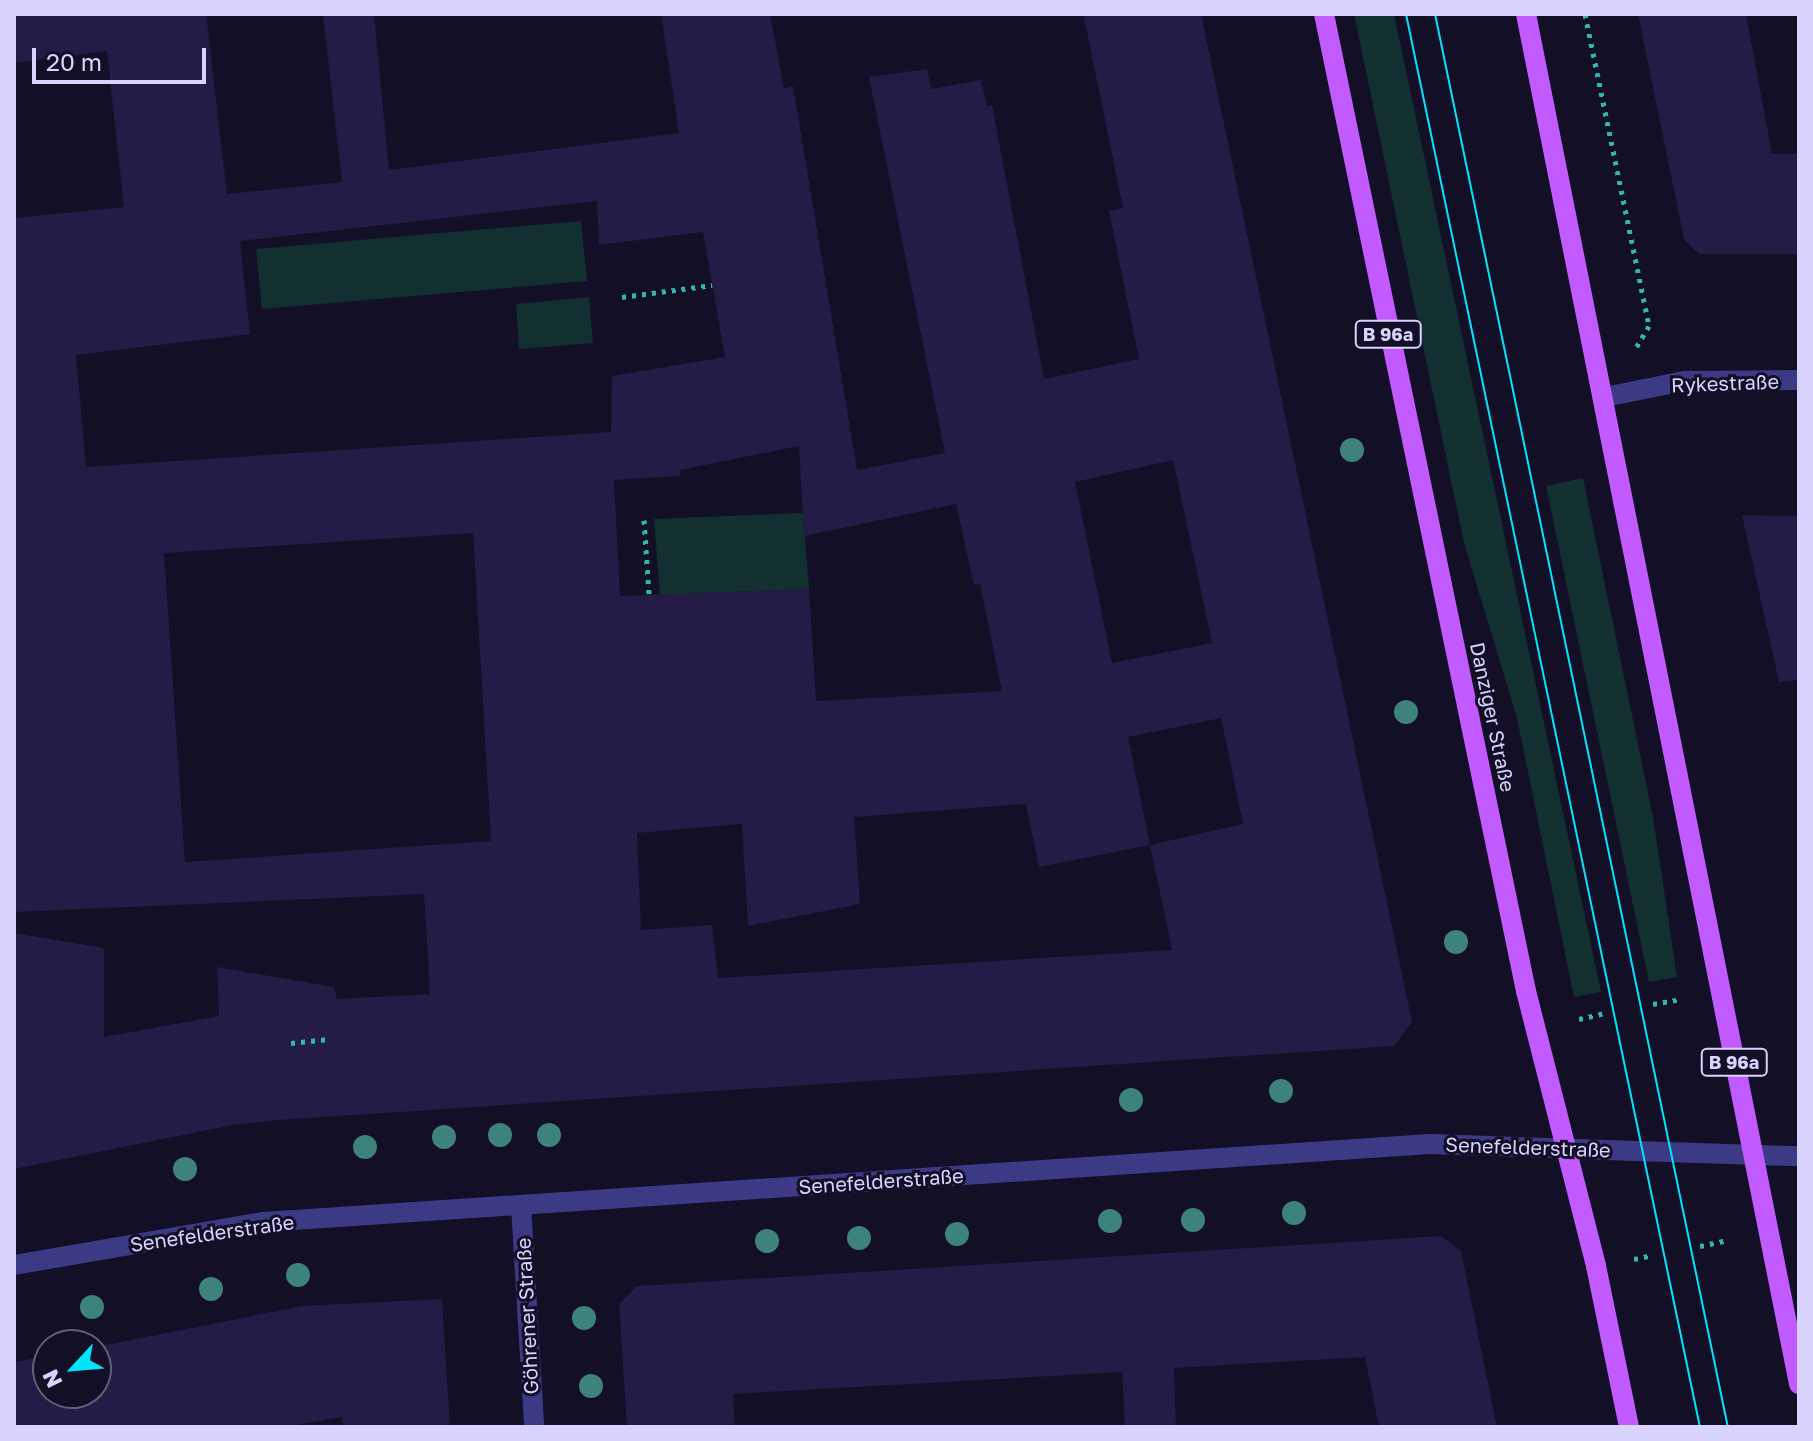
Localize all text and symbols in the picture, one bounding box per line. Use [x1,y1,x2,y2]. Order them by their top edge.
scale bar [36,32,210,82]
text: 20 m [46,47,102,76]
road number: B 96a [1354,320,1422,348]
street label: Rykestraße [1671,369,1779,397]
street label: Danziger Straße [1465,640,1521,794]
road number: B 96a [1700,1048,1768,1076]
street label: Senefelderstraße [1445,1132,1611,1162]
street label: Senefelderstraße [798,1163,964,1199]
street label: Senefelderstraße [128,1210,296,1256]
street label: Göhrener Straße [511,1237,543,1395]
north arrow [32,1329,112,1409]
text: N [36,1365,68,1392]

